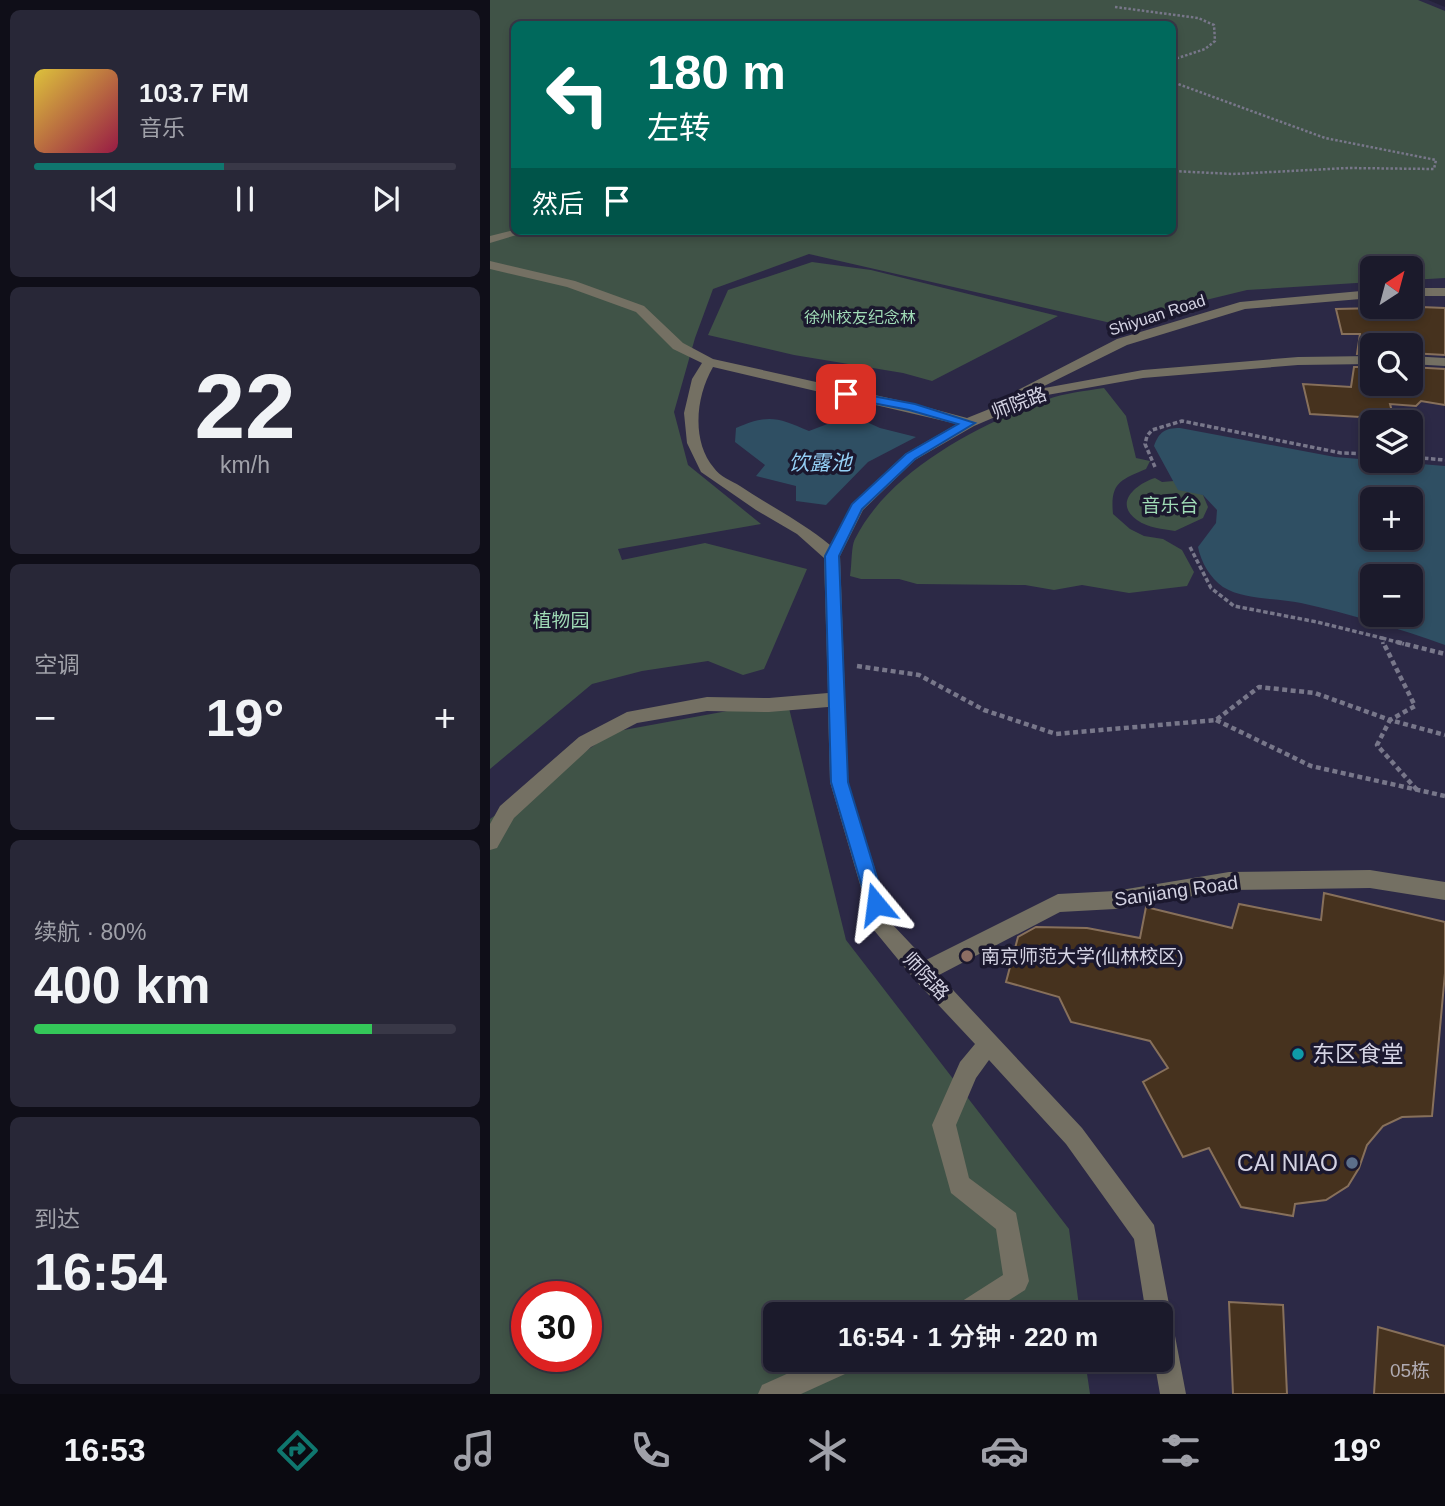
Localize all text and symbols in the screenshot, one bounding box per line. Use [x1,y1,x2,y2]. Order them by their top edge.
text: 180 m [647,45,786,99]
icon: left [532,49,623,140]
text: 103.7 FM [139,78,249,108]
text: 左转 [647,110,711,146]
text: 音乐 [139,115,185,141]
icon: previous [85,180,123,218]
icon: pause [226,180,264,218]
icon: next [367,180,405,218]
icon: arrive [598,182,636,220]
text: 然后 [532,189,584,219]
north arrow [1360,256,1423,318]
map controls [1360,256,1423,627]
street label: Shiyuan Road [1107,291,1207,339]
park label: 徐州校友纪念林 [804,309,916,326]
button: search [1360,333,1423,396]
text: 22 [194,356,296,457]
pin [816,364,876,424]
icon: arrive [827,375,865,413]
street label: 师院路 [989,383,1049,423]
button: layers [1360,410,1423,473]
water label: 饮露池 [789,451,853,474]
text: km/h [220,452,270,478]
button: + [1360,487,1423,550]
park label: 音乐台 [1141,495,1199,516]
button: − [1360,564,1423,627]
park label: 植物园 [532,610,590,631]
text: 空调 [34,652,80,678]
text: 19° [206,689,284,747]
text: − [34,697,56,739]
text: + [434,697,456,739]
position arrow [839,867,913,941]
street label: Sanjiang Road [1113,872,1239,910]
text: 续航 · 80% [34,919,146,945]
place label: 南京师范大学(仙林校区) [981,946,1184,967]
street label: 师院路 [899,948,953,1004]
marker: 南京师范大学(仙林校区) [959,948,975,964]
text: 400 km [34,956,210,1014]
place label: 东区食堂 [1312,1041,1404,1067]
marker: 东区食堂 [1290,1046,1306,1062]
place label: CAI NIAO [1237,1150,1338,1176]
marker: CAI NIAO [1344,1155,1360,1171]
text: 到达 [34,1206,80,1232]
text: 16:54 [34,1243,167,1301]
speed limit sign: 30 [511,1281,602,1372]
text: 16:54 · 1 分钟 · 220 m [838,1322,1098,1352]
house number: 05栋 [1390,1360,1430,1381]
icon: directions [273,1426,322,1475]
icon: music [450,1426,499,1475]
icon: phone [626,1426,675,1475]
icon: climate [803,1426,852,1475]
icon: car [980,1426,1029,1475]
icon: filters [1156,1426,1205,1475]
text: 16:53 [64,1432,146,1468]
text: 19° [1333,1432,1381,1468]

